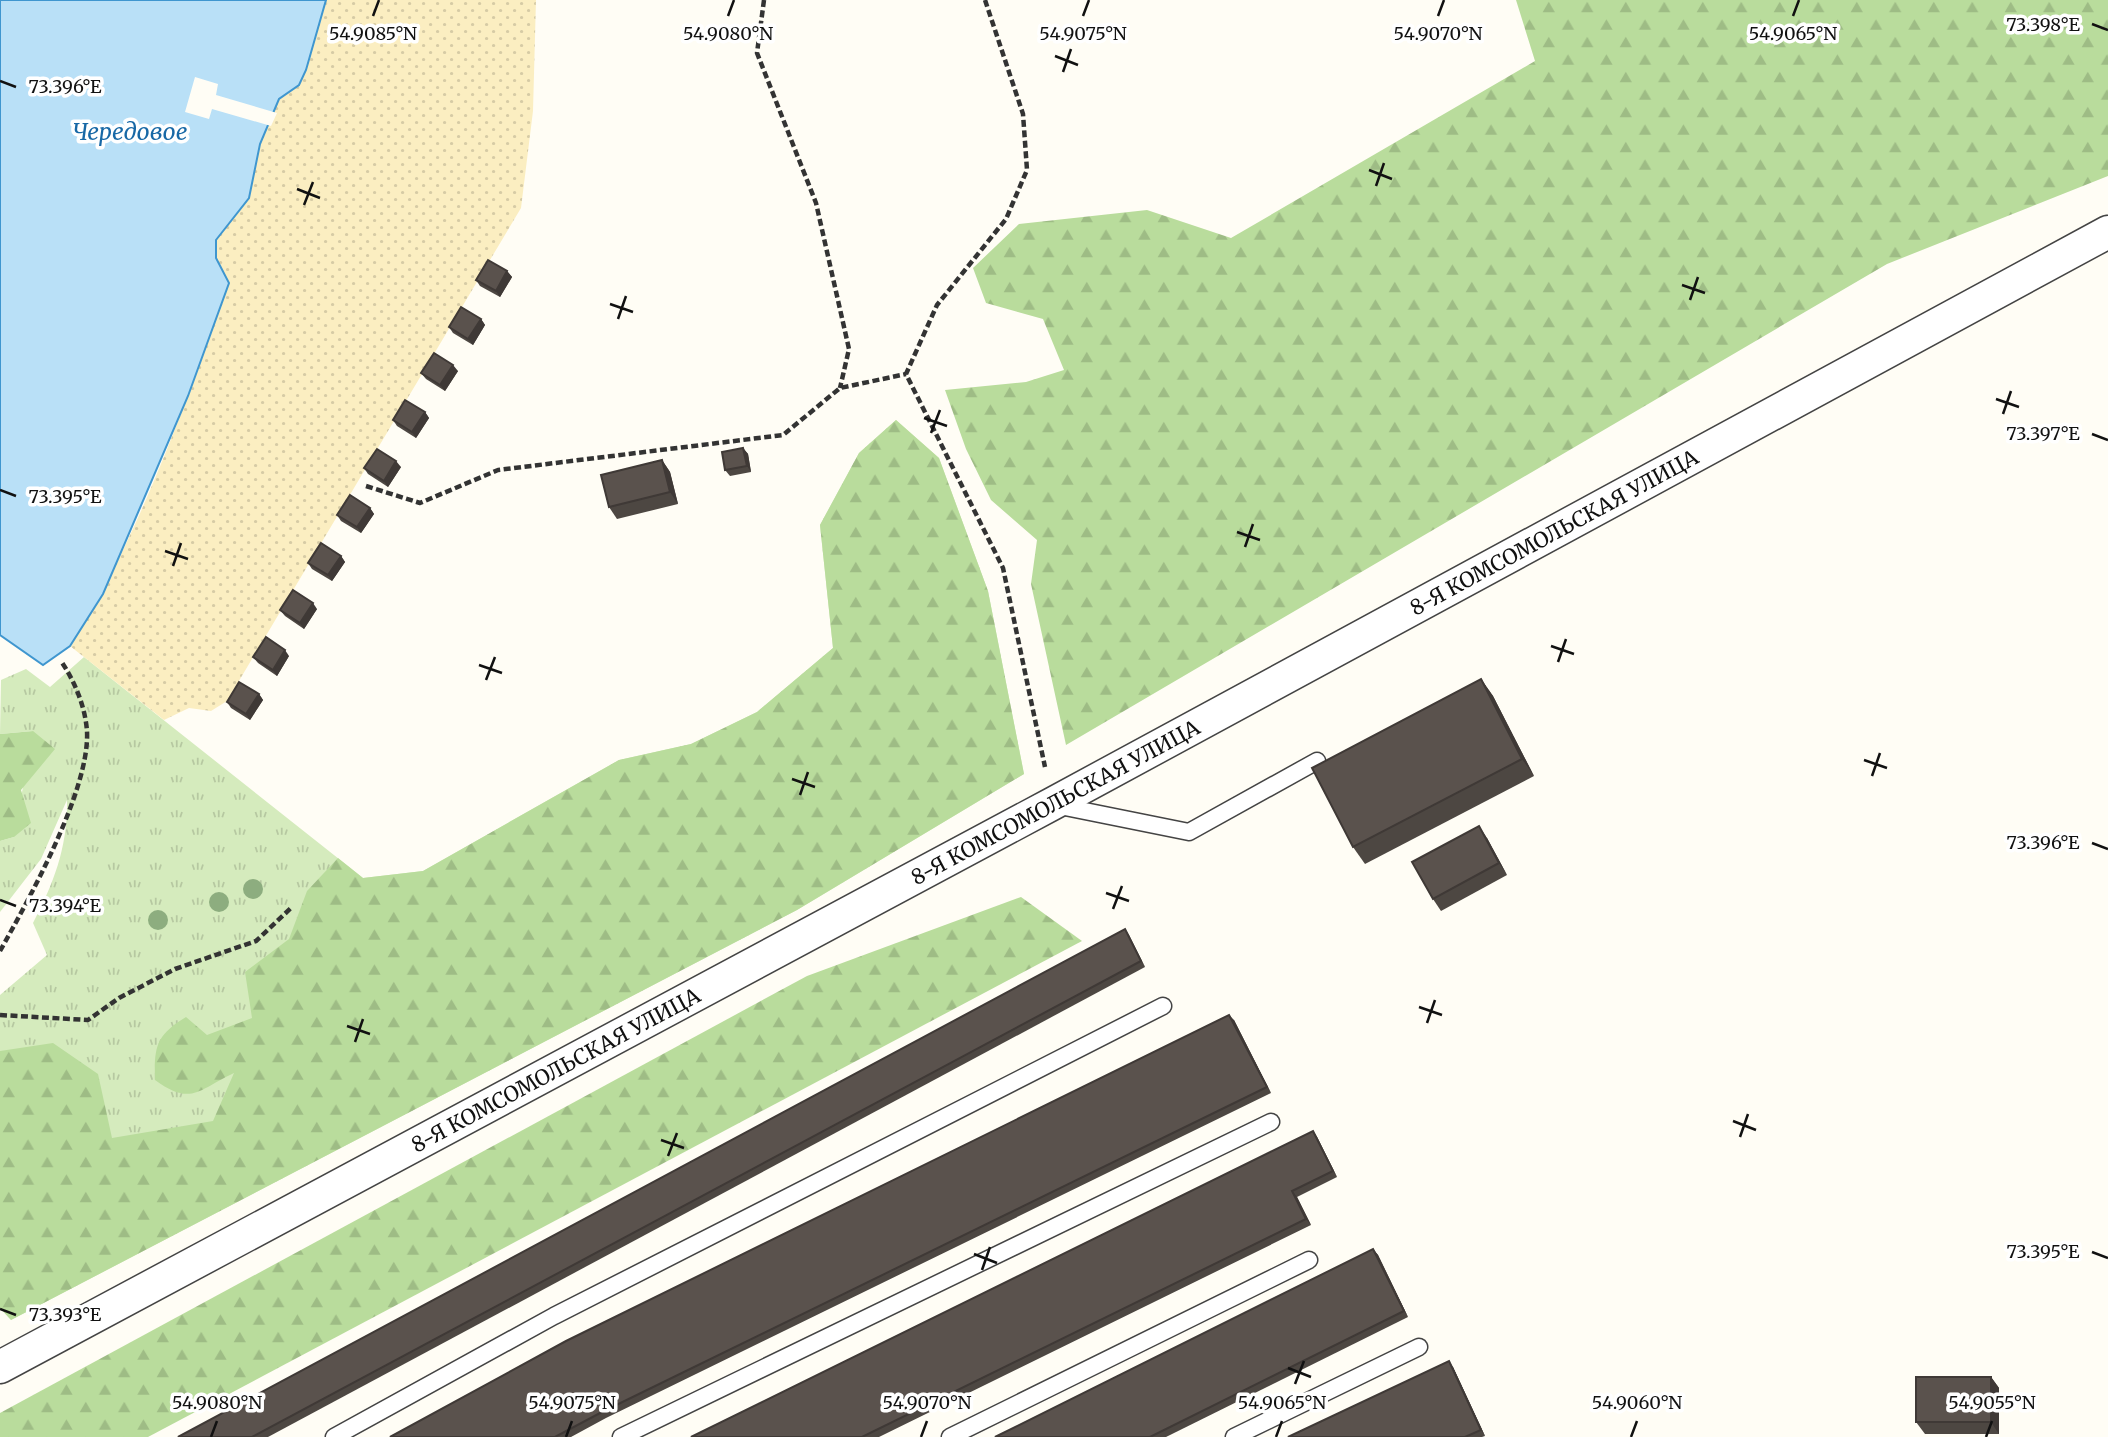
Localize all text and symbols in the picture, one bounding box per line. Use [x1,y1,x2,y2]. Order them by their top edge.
text: 73.398°E [2006,13,2080,36]
text: 54.9085°N [329,22,417,45]
text: 54.9080°N [683,22,773,45]
text: 54.9075°N [1039,22,1127,45]
text: 54.9070°N [1394,22,1483,45]
text: 54.9065°N [1749,22,1837,45]
text: 73.396°E [29,75,102,98]
water label: Чередовое [73,117,187,146]
text: 73.397°E [2006,422,2080,445]
street label: 8-Я КОМСОМОЛЬСКАЯ УЛИЦА [1405,443,1703,621]
text: 73.395°E [29,485,102,508]
street label: 8-Я КОМСОМОЛЬСКАЯ УЛИЦА [906,713,1204,891]
text: 73.396°E [2007,831,2080,854]
text: 73.394°E [29,894,102,917]
street label: 8-Я КОМСОМОЛЬСКАЯ УЛИЦА [406,981,705,1158]
text: 73.395°E [2007,1240,2080,1263]
text: 73.393°E [29,1303,102,1326]
text: 54.9080°N [172,1391,262,1414]
text: 54.9075°N [528,1391,616,1414]
text: 54.9070°N [883,1391,972,1414]
text: 54.9065°N [1238,1391,1326,1414]
text: 54.9060°N [1592,1391,1682,1414]
text: 54.9055°N [1948,1391,2036,1414]

